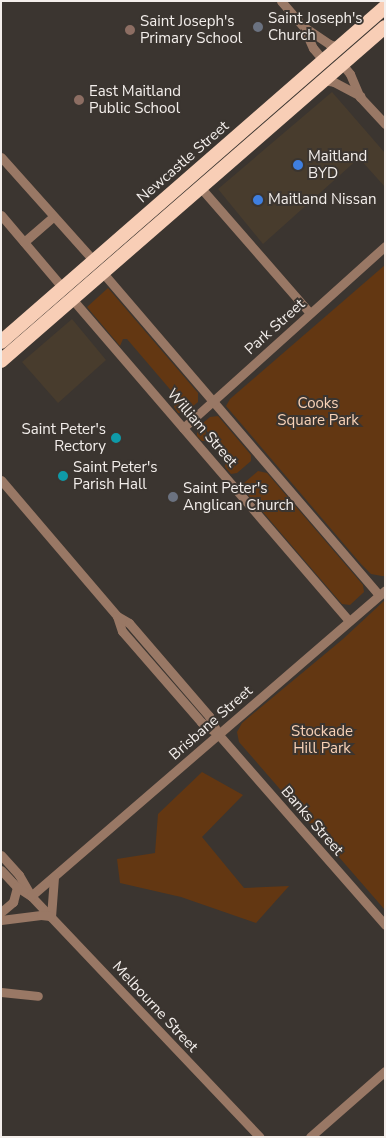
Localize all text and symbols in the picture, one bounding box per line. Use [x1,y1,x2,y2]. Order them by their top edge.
place label: Saint Joseph's Church [268,9,362,44]
place label: Saint Joseph's Primary School [140,12,242,47]
marker: Saint Joseph's Church [252,21,264,33]
marker: Saint Joseph's Primary School [124,24,136,36]
place label: East Maitland Public School [89,82,181,117]
marker: East Maitland Public School [73,94,85,106]
street label: Newcastle Street [133,117,233,207]
place label: Maitland BYD [308,147,367,182]
marker: Maitland BYD [292,159,304,171]
place label: Maitland Nissan [268,191,376,209]
marker: Maitland Nissan [252,194,264,206]
street label: Park Street [241,295,309,359]
street label: William Street [163,385,241,471]
park label: Cooks Square Park [277,394,359,429]
place label: Saint Peter's Rectory [22,420,106,455]
marker: Saint Peter's Rectory [110,432,122,444]
place label: Saint Peter's Parish Hall [73,458,157,493]
marker: Saint Peter's Parish Hall [57,470,69,482]
place label: Saint Peter's Anglican Church [183,479,294,514]
marker: Saint Peter's Anglican Church [167,491,179,503]
street label: Brisbane Street [166,682,256,764]
park label: Stockade Hill Park [291,722,353,757]
street label: Banks Street [277,783,347,859]
street label: Melbourne Street [108,958,202,1056]

